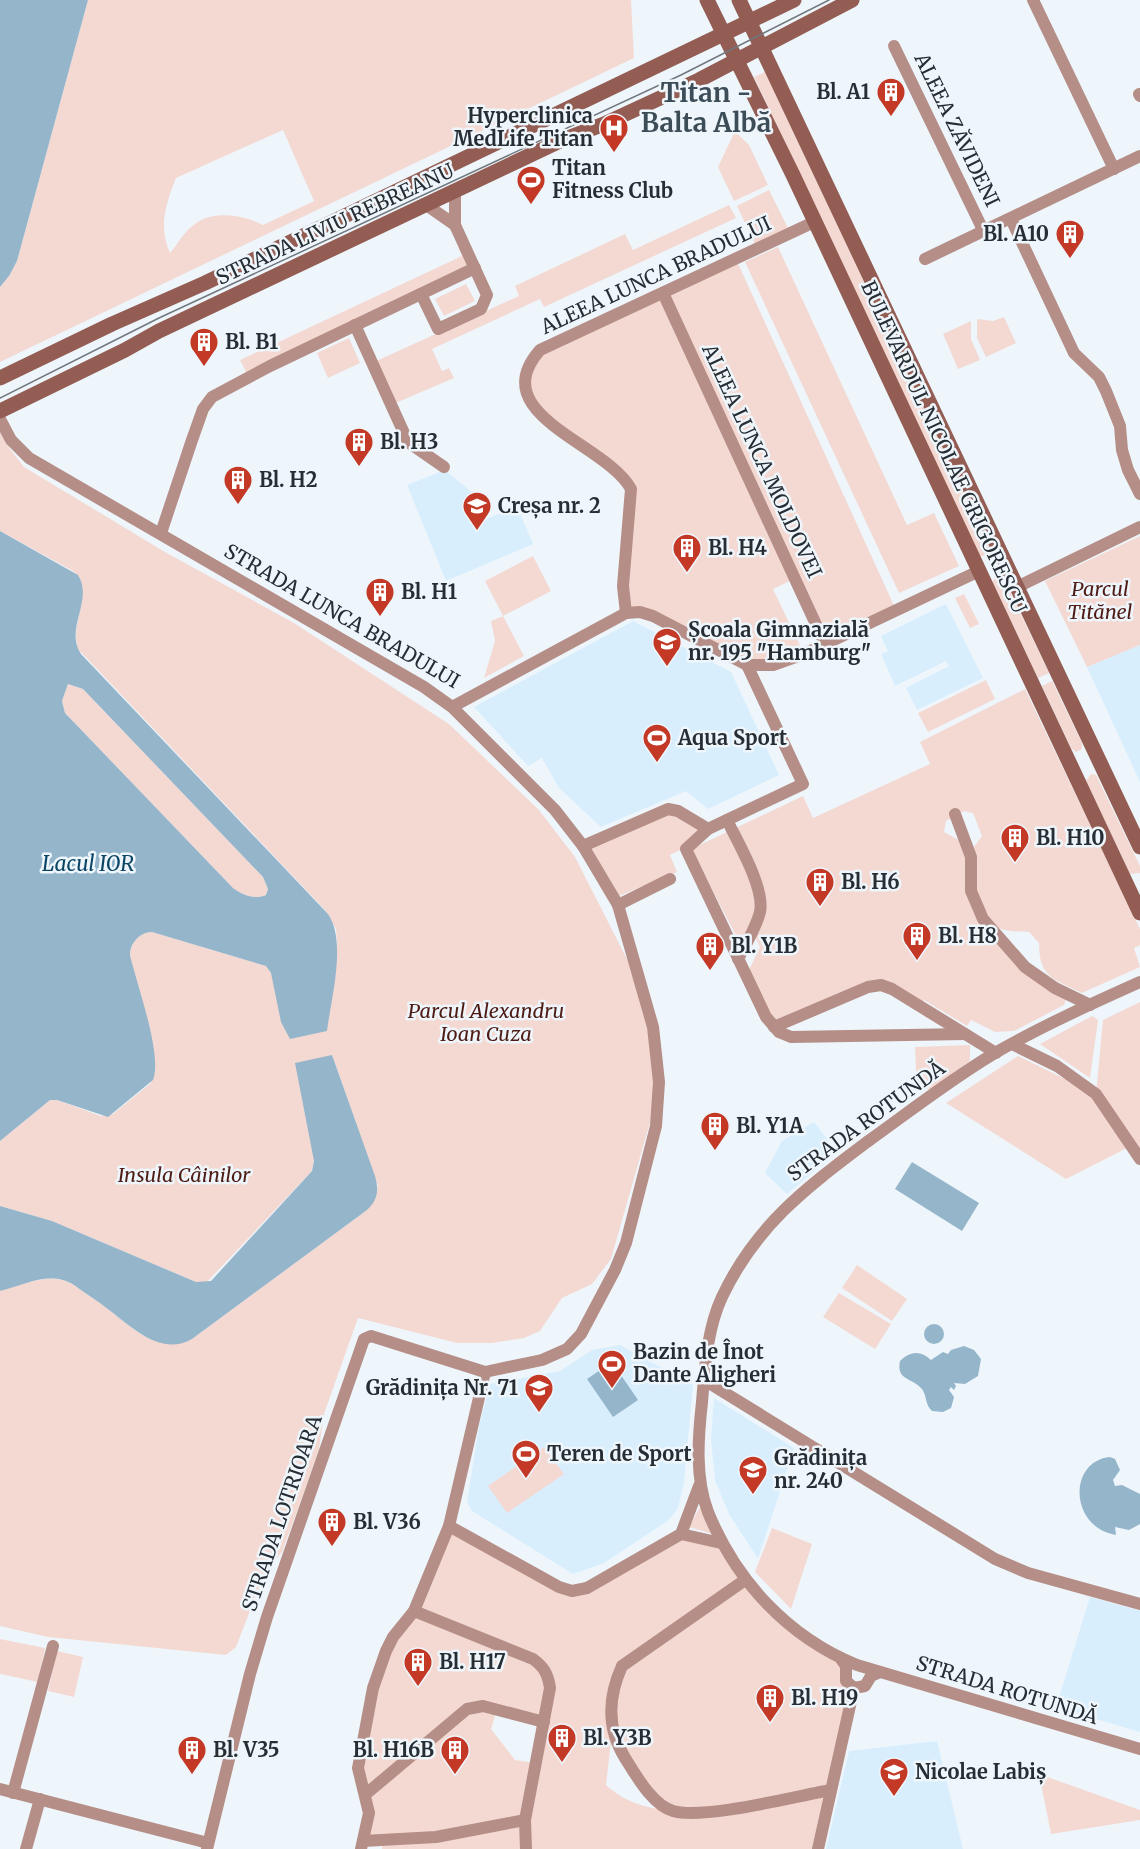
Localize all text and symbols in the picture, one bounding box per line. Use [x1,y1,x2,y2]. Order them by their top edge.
street label: ALEEA ZĂVIDENI [909,48,1006,211]
district label: Titan - Balta Albă [641,76,771,139]
building icon: Bl. A1 [875,76,907,118]
place label: Bl. A1 [816,79,870,104]
place label: Hyperclinica MedLife Titan [453,103,593,151]
hospital icon: Hyperclinica MedLife Titan [598,112,630,154]
place label: Titan Fitness Club [552,155,673,203]
street label: STRADA LIVIU REBREANU [212,157,458,290]
sports icon: Titan Fitness Club [515,164,547,206]
street label: ALEEA LUNCA BRADULUI [536,210,775,339]
building icon: Bl. A10 [1054,218,1086,260]
place label: Bl. A10 [983,221,1049,246]
street label: BULEVARDUL NICOLAE GRIGORESCU [856,276,1033,617]
building icon: Bl. B1 [188,326,220,368]
place label: Bl. B1 [225,329,278,354]
street label: ALEEA LUNCA MOLDOVEI [697,339,828,582]
building icon: Bl. H3 [343,426,375,468]
place label: Bl. H3 [380,429,438,454]
building icon: Bl. H2 [222,464,254,506]
place label: Bl. H2 [259,467,318,492]
school or university icon: Creșa nr. 2 [461,490,493,532]
place label: Creșa nr. 2 [498,493,601,519]
building icon: Bl. H4 [671,532,703,574]
place label: Bl. H4 [708,535,767,560]
street label: STRADA LUNCA BRADULUI [220,538,464,693]
building icon: Bl. H1 [364,576,396,618]
park label: Parcul Titănel [1068,576,1132,624]
place label: Bl. H1 [401,579,457,604]
place label: Școala Gimnazială nr. 195 "Hamburg" [688,617,871,665]
school or university icon: Școala Gimnazială nr. 195 "Hamburg" [651,626,683,668]
sports icon: Aqua Sport [641,722,673,764]
place label: Aqua Sport [677,725,787,750]
building icon: Bl. H10 [999,822,1031,864]
place label: Bl. H10 [1036,825,1104,850]
water label: Lacul IOR [42,850,134,877]
building icon: Bl. H6 [804,866,836,908]
place label: Bl. H6 [841,869,900,894]
building icon: Bl. H8 [901,920,933,962]
place label: Bl. H8 [938,923,997,948]
building icon: Bl. Y1B [694,930,726,972]
place label: Bl. Y1B [731,933,797,958]
park label: Parcul Alexandru Ioan Cuza [408,998,564,1046]
street label: STRADA ROTUNDĂ [781,1054,950,1186]
building icon: Bl. Y1A [699,1110,731,1152]
place label: Bl. Y1A [736,1113,804,1138]
park label: Insula Câinilor [118,1162,251,1187]
place label: Bazin de Înot Dante Aligheri [633,1338,776,1387]
sports icon: Bazin de Înot Dante Aligheri [596,1348,628,1390]
school or university icon: Grădinița Nr. 71 [523,1372,555,1414]
place label: Grădinița Nr. 71 [366,1375,518,1401]
street label: STRADA LOTRIOARA [236,1411,327,1614]
sports icon: Teren de Sport [510,1438,542,1480]
place label: Teren de Sport [547,1441,692,1466]
place label: Grădinița nr. 240 [774,1445,867,1493]
school or university icon: Grădinița nr. 240 [737,1454,769,1496]
building icon: Bl. V36 [316,1506,348,1548]
place label: Bl. V36 [353,1509,421,1534]
building icon: Bl. H17 [402,1646,434,1688]
place label: Bl. H17 [439,1649,506,1674]
street label: STRADA ROTUNDĂ [913,1649,1102,1729]
building icon: Bl. H19 [754,1682,786,1724]
place label: Bl. H19 [791,1685,858,1710]
building icon: Bl. Y3B [546,1722,578,1764]
place label: Bl. Y3B [583,1725,651,1750]
building icon: Bl. V35 [176,1734,208,1776]
building icon: Bl. H16B [439,1734,471,1776]
place label: Bl. V35 [213,1737,280,1762]
place label: Bl. H16B [353,1737,434,1762]
school or university icon: Nicolae Labiș [878,1756,910,1798]
place label: Nicolae Labiș [915,1759,1046,1785]

